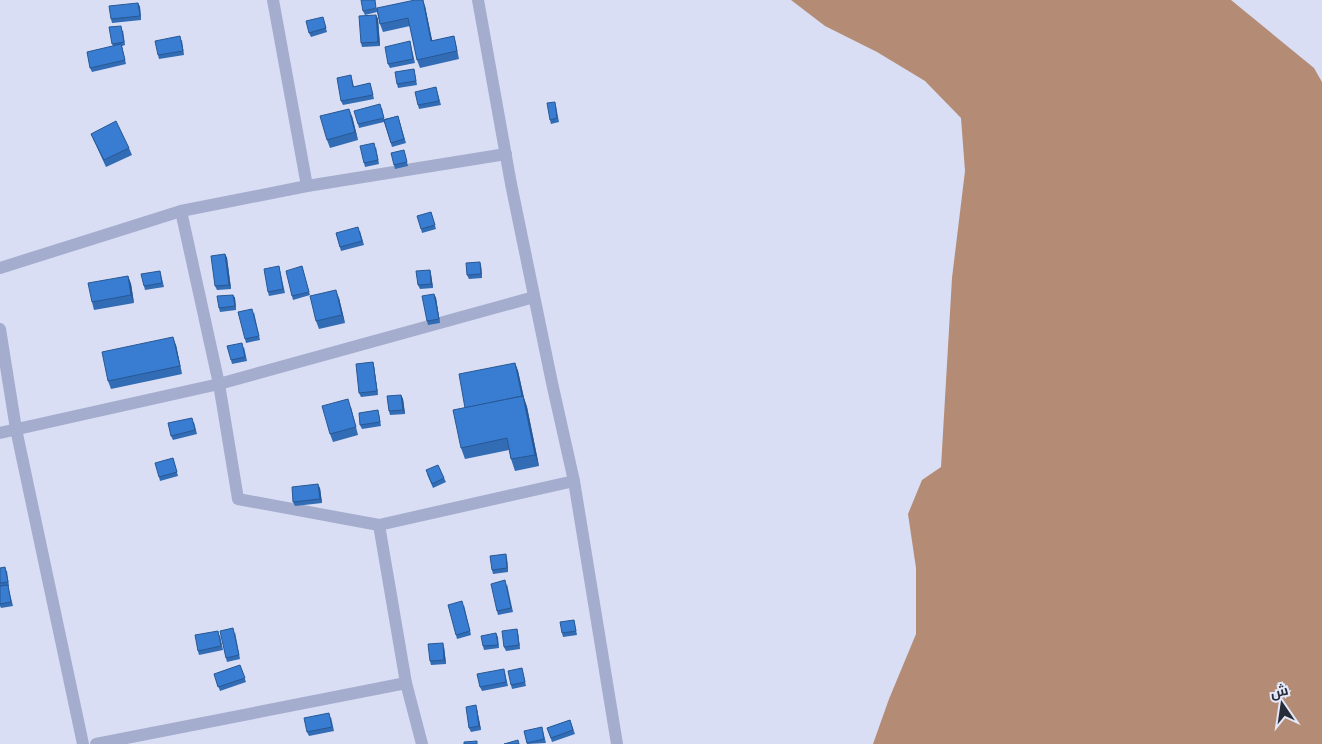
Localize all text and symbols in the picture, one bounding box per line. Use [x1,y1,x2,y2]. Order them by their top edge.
north arrow [1257,679,1307,729]
text: ش [1268,681,1290,702]

